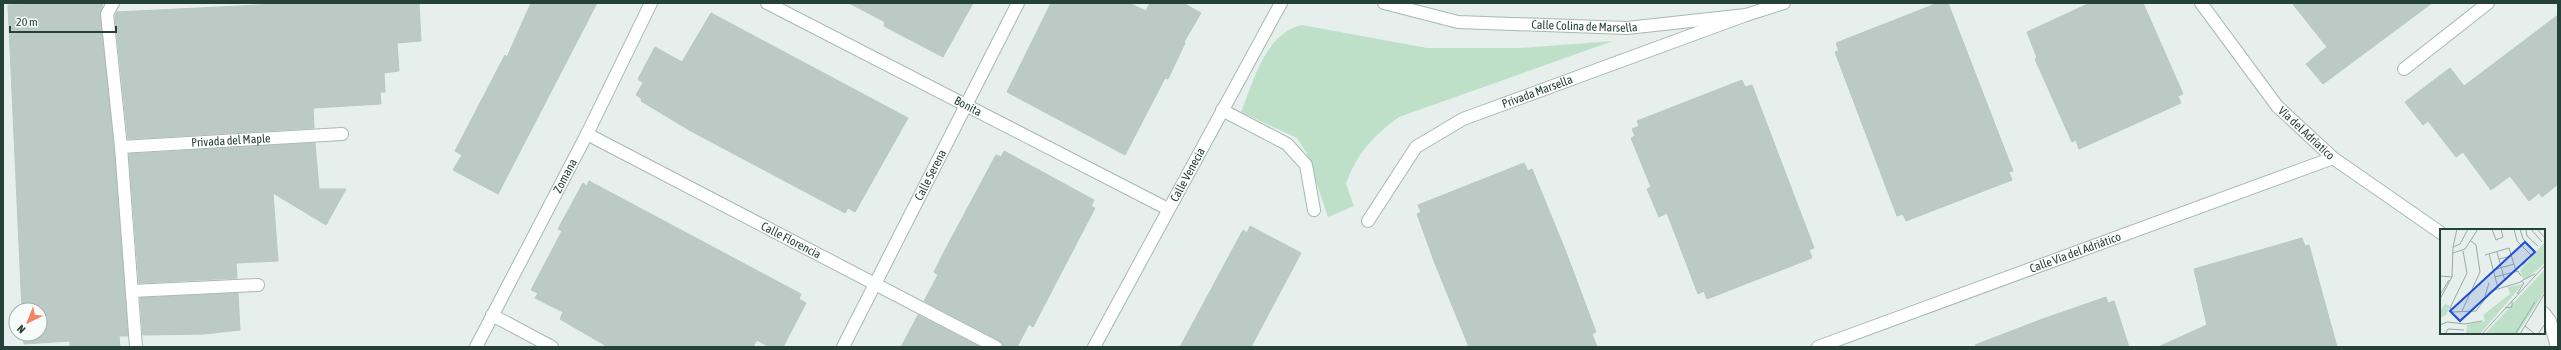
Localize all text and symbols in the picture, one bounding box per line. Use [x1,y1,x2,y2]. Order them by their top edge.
scale bar [10,8,116,34]
text: 20 m [16,15,38,29]
street label: Calle Colina de Marsella [1531,18,1638,35]
street label: Privada Marsella [1500,72,1575,111]
street label: Bonita [952,93,984,119]
street label: Vía del Adríatico [2275,104,2338,163]
street label: Privada del Maple [191,131,271,150]
street label: Calle Venecia [1167,145,1208,204]
street label: Calle Serena [912,147,949,203]
street label: Zomana [551,156,580,195]
street label: Calle Florencia [759,219,823,262]
street label: Calle Vía del Adriático [2028,229,2123,276]
inset map [2440,229,2545,334]
north arrow [8,302,48,342]
text: N [15,323,28,336]

